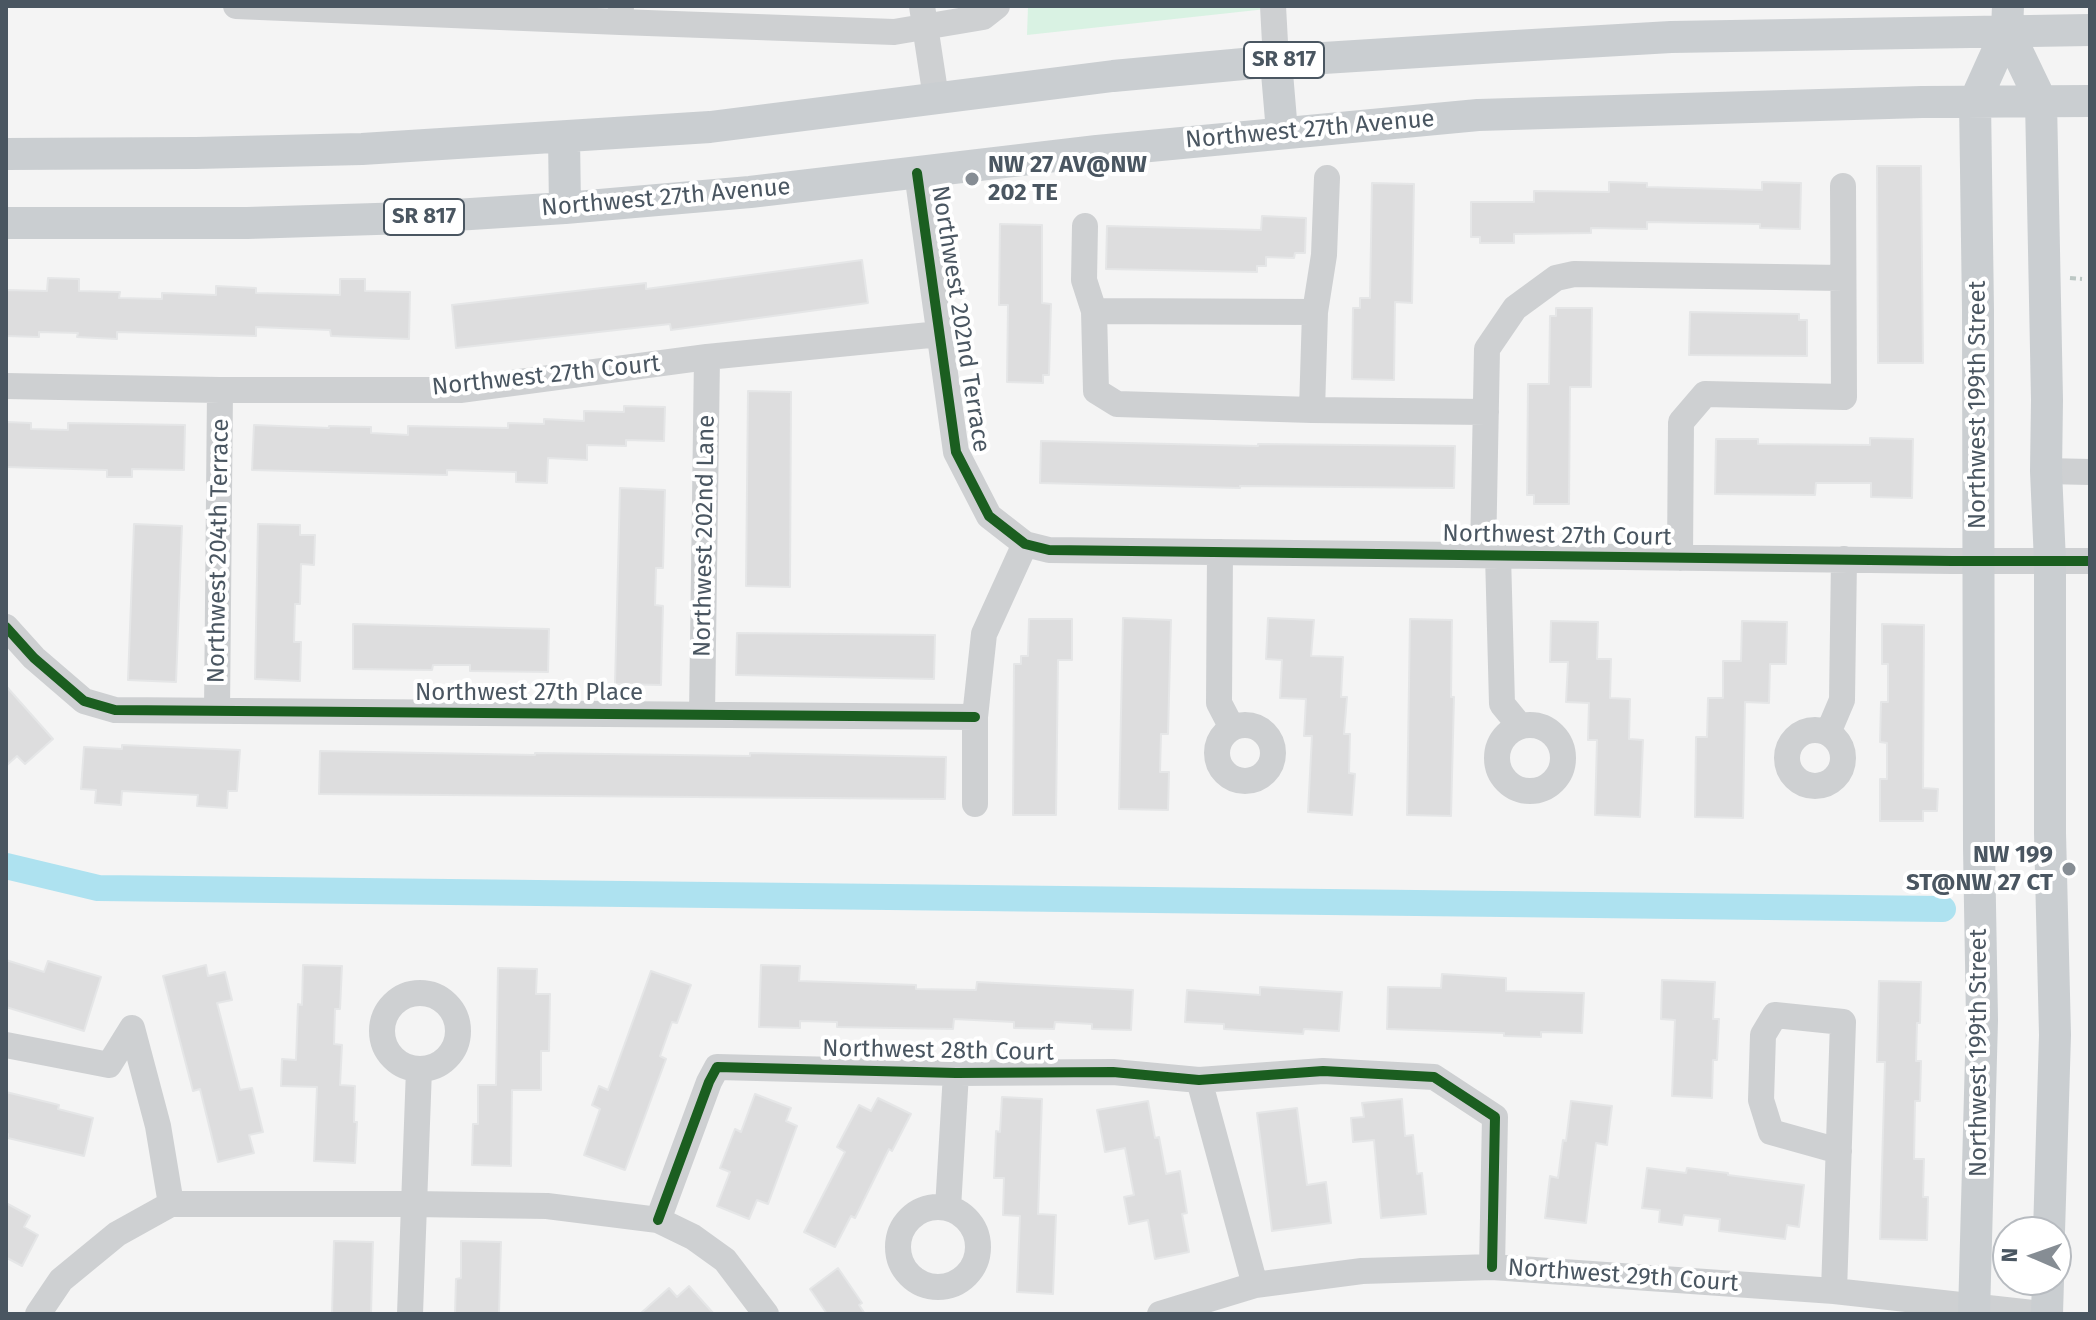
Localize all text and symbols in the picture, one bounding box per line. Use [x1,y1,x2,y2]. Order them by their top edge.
road number: SR 817 [1244,42,1324,78]
street label: Northwest 27th Avenue [1184,105,1436,155]
place label: NW 27 AV@NW 202 TE [988,151,1147,207]
marker: NW 27 AV@NW 202 TE [963,170,981,188]
street label: Northwest 27th Avenue [540,173,792,223]
street label: Northwest 202nd Terrace [925,184,995,454]
road number: SR 817 [384,199,464,235]
street label: Northwest 199th Street [1964,281,1992,529]
street label: Northwest 27th Court [431,350,661,402]
street label: Northwest 202nd Lane [688,415,722,657]
street label: Northwest 204th Terrace [202,418,236,684]
street label: Northwest 27th Court [1442,520,1672,552]
street label: Northwest 27th Place [415,679,643,707]
place label: NW 199 ST@NW 27 CT [1906,841,2053,897]
marker: NW 199 ST@NW 27 CT [2060,860,2078,878]
street label: Northwest 199th Street [1965,929,1993,1177]
street label: Northwest 28th Court [822,1035,1054,1067]
north arrow [1992,1216,2072,1296]
text: N [1996,1247,2023,1263]
street label: Northwest 29th Court [1507,1254,1739,1298]

